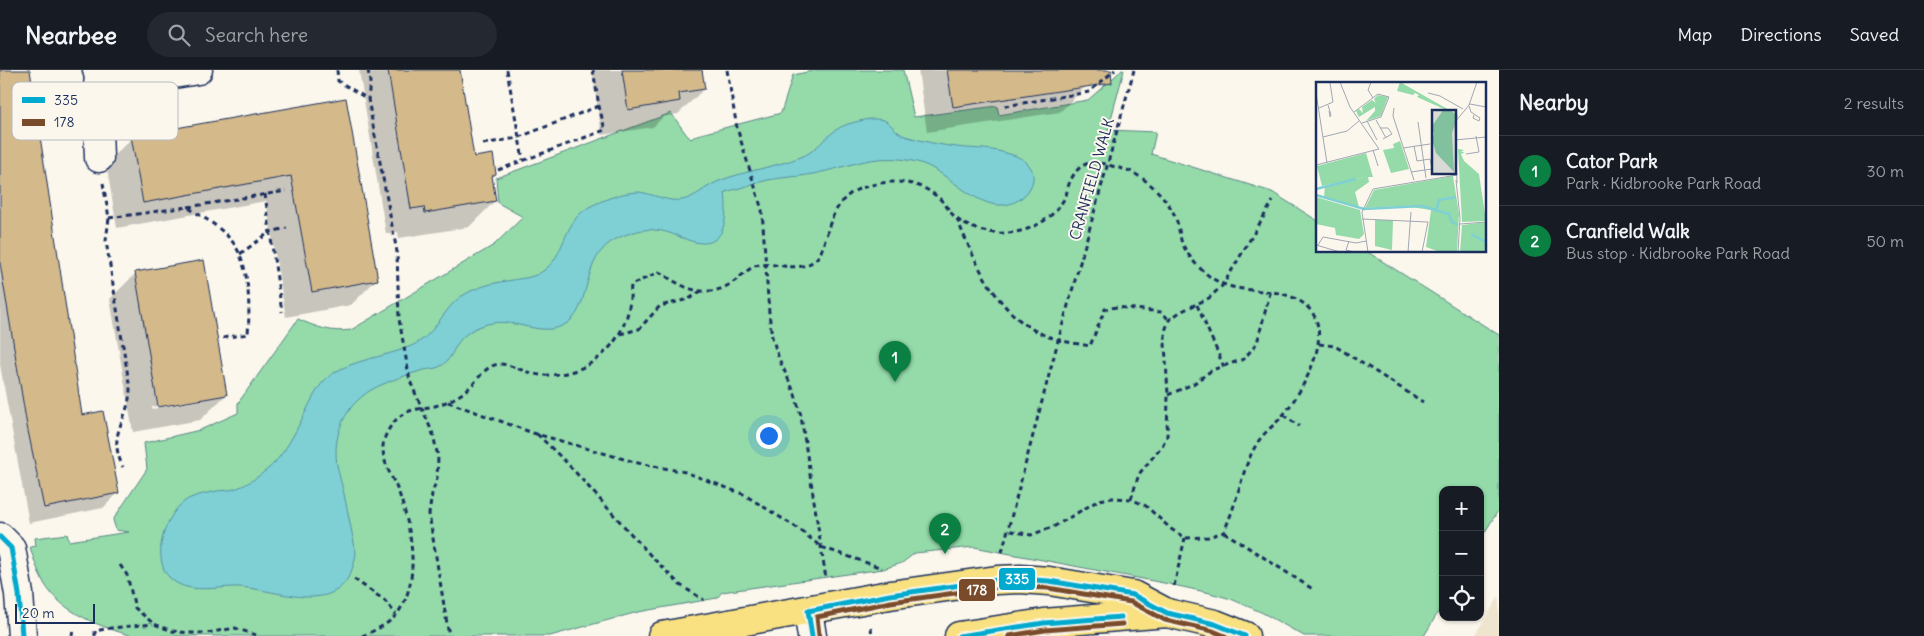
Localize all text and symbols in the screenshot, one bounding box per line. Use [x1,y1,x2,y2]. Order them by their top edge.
search box [147,12,497,57]
text: Nearbee [25,20,117,50]
icon: search [165,21,193,49]
text: Search here [205,23,308,47]
text: Map [1677,23,1712,46]
text: Directions [1740,23,1822,46]
text: Saved [1850,23,1899,46]
legend [12,82,178,140]
inset map [1316,82,1486,252]
text: Nearby [1519,89,1589,116]
text: 335 [54,91,78,109]
text: 2 results [1844,93,1904,113]
text: 178 [54,113,74,131]
street label: CRANFIELD WALK [1065,115,1118,242]
text: Cator Park [1566,149,1658,173]
text: 1 [1532,161,1538,181]
text: 30 m [1867,161,1904,181]
text: Park · Kidbrooke Park Road [1566,173,1761,193]
text: Cranfield Walk [1566,219,1690,243]
text: 2 [1531,231,1539,251]
text: 50 m [1866,231,1904,251]
text: Bus stop · Kidbrooke Park Road [1566,243,1790,263]
pin: 1 [879,341,911,382]
your location [756,423,782,449]
map controls [1439,486,1484,621]
button: + [1439,486,1484,531]
pin: 2 [929,513,961,554]
button: − [1439,531,1484,576]
line badge: 335 [998,567,1036,591]
text: 335 [1005,570,1029,588]
button: locate [1439,576,1484,621]
line badge: 178 [958,578,996,602]
text: 178 [967,581,987,599]
scale bar [15,601,95,624]
text: 20 m [22,604,55,622]

